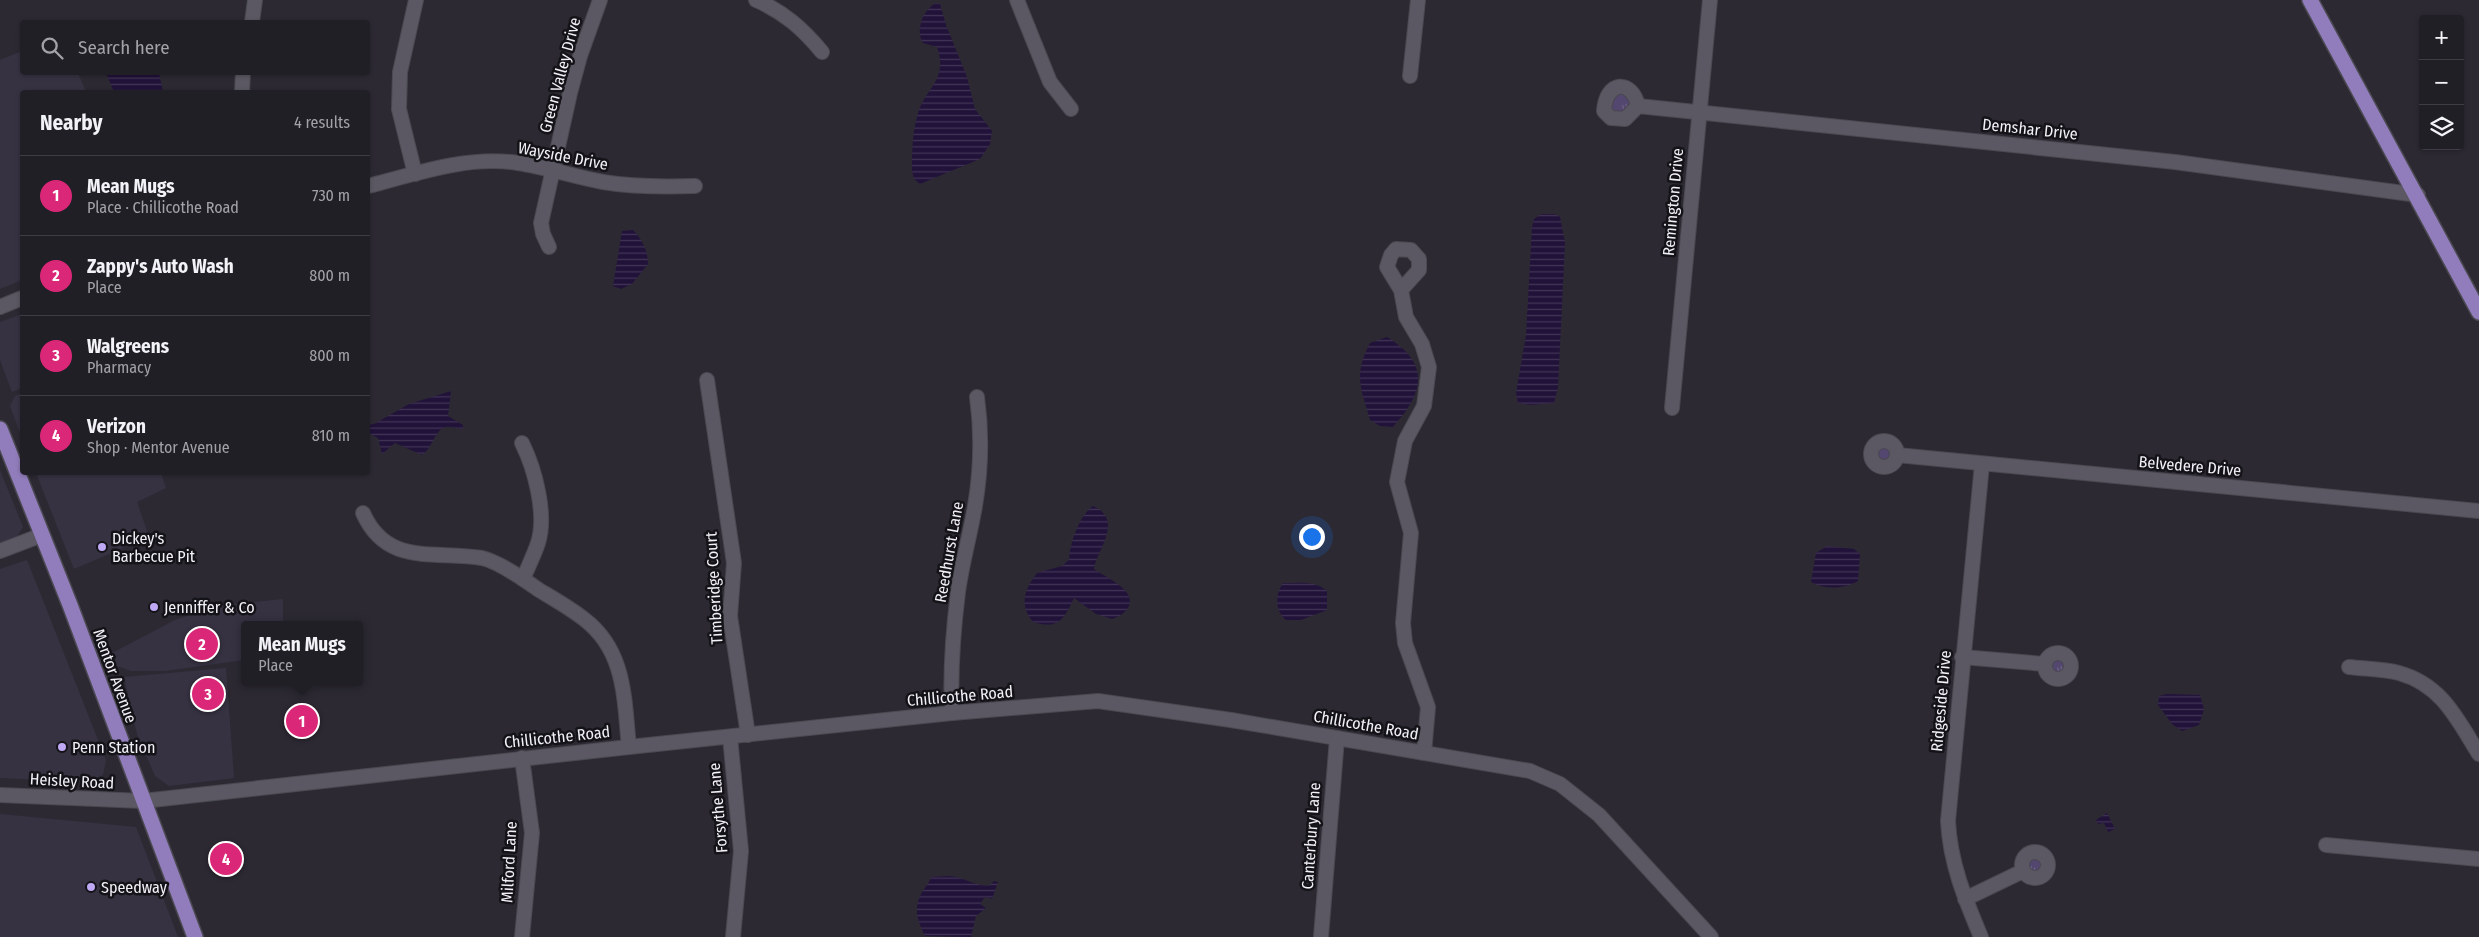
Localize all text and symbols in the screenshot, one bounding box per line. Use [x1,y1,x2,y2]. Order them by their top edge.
street label: Green Valley Drive [535,15,585,135]
map controls [2419,15,2464,150]
button: + [2419,15,2464,60]
search box [20,20,370,75]
icon: search [38,34,66,62]
text: Search here [78,36,170,59]
button: − [2419,60,2464,105]
button: layers [2419,105,2464,150]
text: Nearby [40,110,102,136]
text: 4 results [294,113,350,132]
street label: Demshar Drive [1981,115,2079,143]
street label: Wayside Drive [516,138,610,174]
street label: Remington Drive [1659,147,1687,257]
text: Mean Mugs [87,175,175,198]
text: 1 [53,186,59,205]
text: 730 m [312,186,350,205]
text: Place · Chillicothe Road [87,198,239,217]
text: Zappy's Auto Wash [87,255,234,278]
text: 2 [52,266,60,285]
text: 800 m [309,266,350,285]
text: Place [87,278,122,297]
text: Walgreens [87,335,169,358]
text: 3 [52,346,60,365]
text: 800 m [309,346,350,365]
text: Pharmacy [87,358,151,377]
text: Verizon [87,415,146,438]
text: 4 [52,426,60,445]
text: 810 m [312,426,350,445]
text: Shop · Mentor Avenue [87,438,230,457]
street label: Belvedere Drive [2138,452,2242,480]
street label: Reedhurst Lane [931,500,967,604]
your location [1299,524,1325,550]
place label: Dickey's Barbecue Pit [112,529,196,566]
street label: Timberidge Court [702,530,726,645]
marker: Dickey's Barbecue Pit [96,541,108,553]
place label: Jenniffer & Co [164,598,255,617]
marker: Jenniffer & Co [148,601,160,613]
popup [241,621,363,686]
pin: 2 [186,625,218,663]
street label: Mentor Avenue [89,626,141,726]
text: Mean Mugs [258,633,346,656]
street label: Ridgeside Drive [1927,650,1955,752]
text: Place [258,656,293,675]
pin: 3 [192,675,224,713]
street label: Chillicothe Road [906,682,1014,710]
pin: 1 [286,702,318,740]
street label: Chillicothe Road [1312,706,1420,744]
street label: Chillicothe Road [503,722,611,752]
place label: Penn Station [72,738,155,757]
marker: Penn Station [56,741,68,753]
street label: Forsythe Lane [705,762,731,854]
street label: Heisley Road [29,769,115,793]
street label: Canterbury Lane [1298,782,1324,890]
street label: Milford Lane [497,821,521,903]
pin: 4 [210,840,242,878]
place label: Speedway [101,878,168,897]
marker: Speedway [85,881,97,893]

